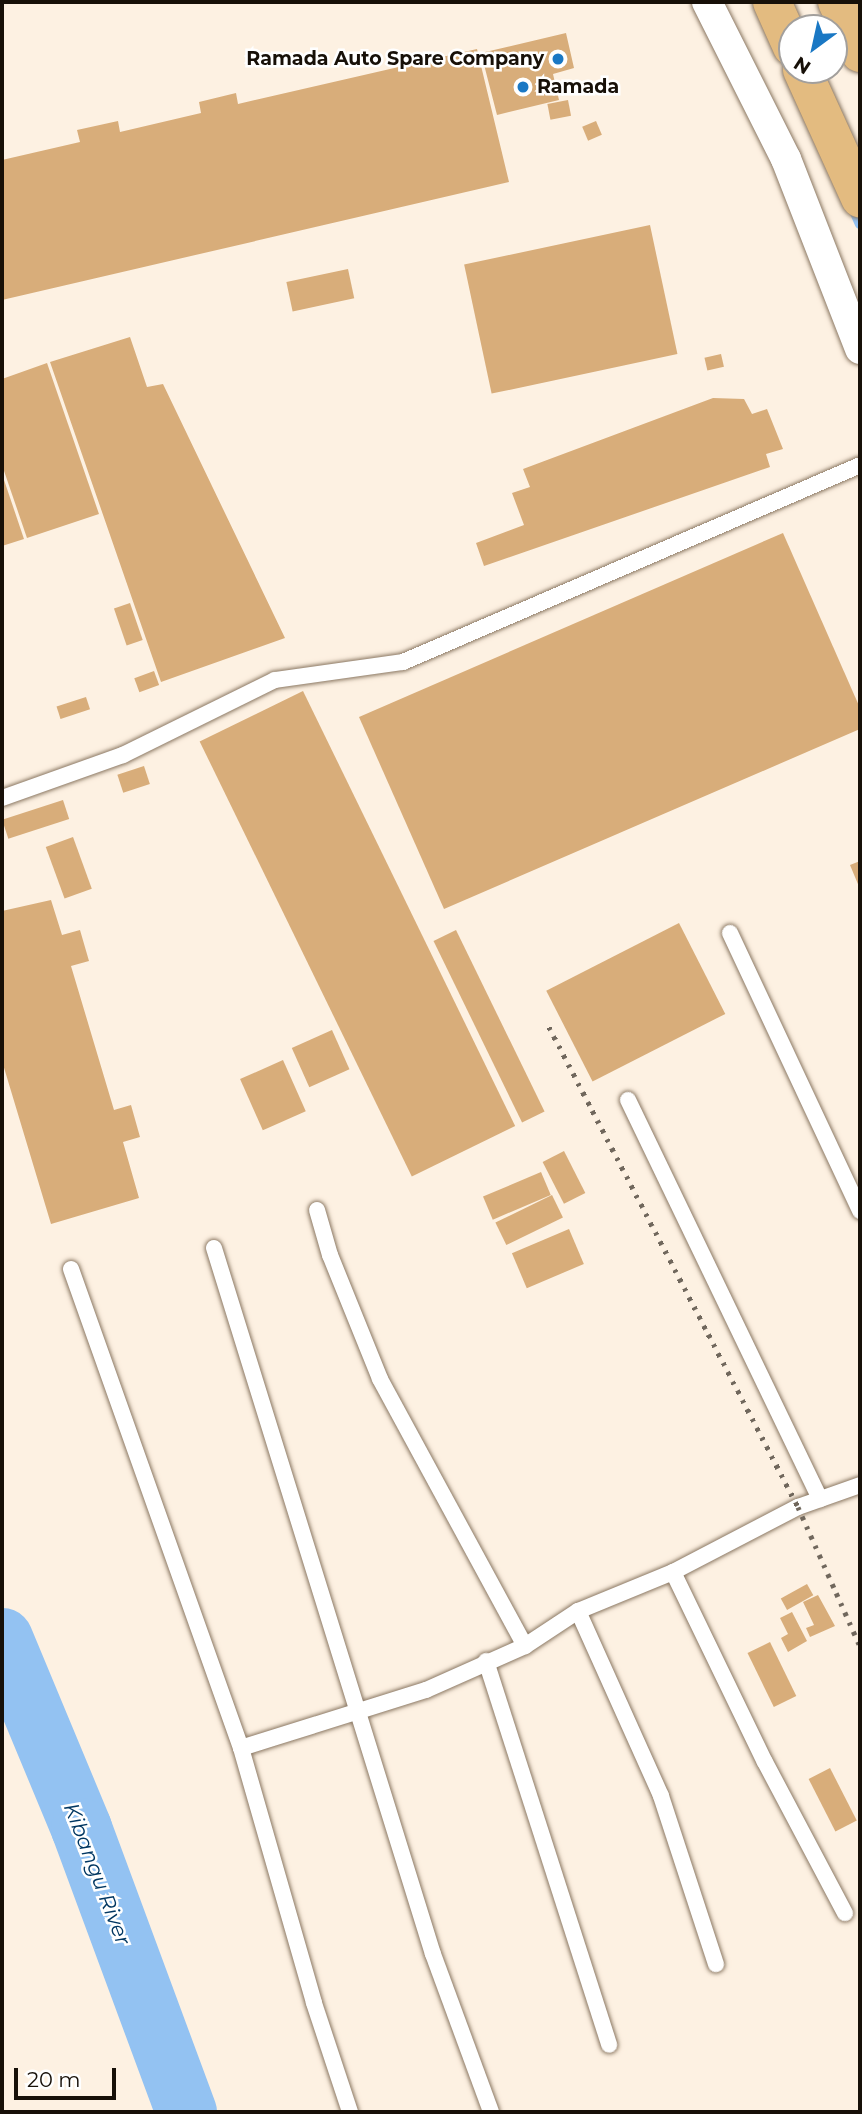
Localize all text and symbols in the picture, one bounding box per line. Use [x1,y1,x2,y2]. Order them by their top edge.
north arrow [778,14,848,84]
place label: Ramada Auto Spare Company [246,48,544,70]
marker: Ramada Auto Spare Company [550,51,566,67]
text: N [790,52,815,79]
place label: Ramada [537,76,619,98]
marker: Ramada [515,79,531,95]
water label: Kibangu River [58,1799,136,1949]
scale bar [18,2054,119,2098]
text: 20 m [27,2067,81,2092]

